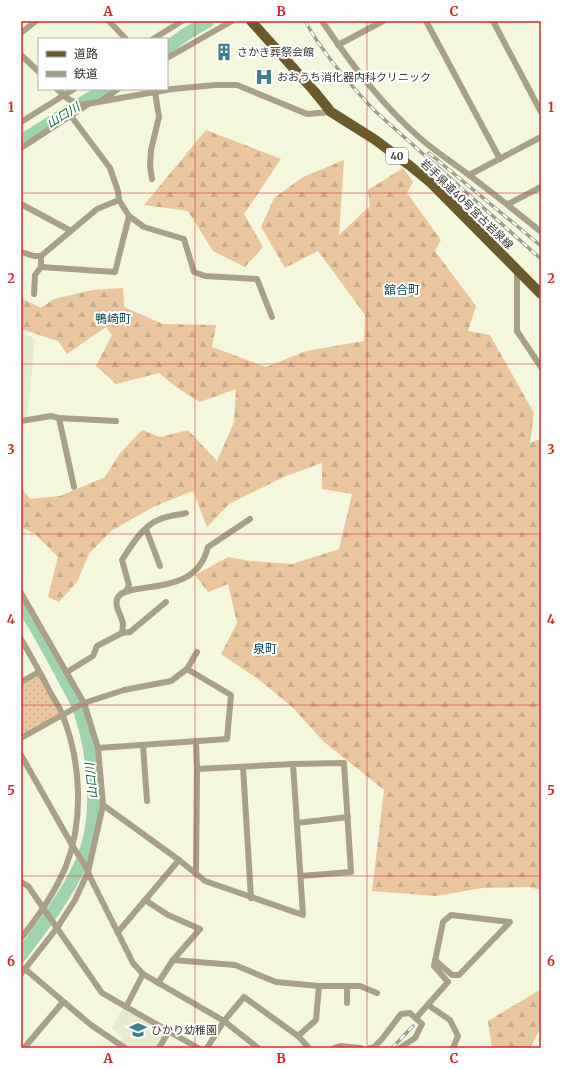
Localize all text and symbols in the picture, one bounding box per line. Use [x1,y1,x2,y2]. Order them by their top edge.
text: A [102,3,113,20]
text: B [276,3,286,20]
text: C [450,3,459,20]
legend [38,38,168,90]
building icon: さかき葬祭会館 [214,42,234,62]
place label: さかき葬祭会館 [237,45,314,59]
text: 道路 [74,46,98,61]
text: 鉄道 [74,66,98,81]
hospital icon: おおうち消化器内科クリニック [254,67,274,87]
place label: おおうち消化器内科クリニック [277,70,431,84]
water label: 山口川 [44,98,84,131]
text: 1 [8,99,14,116]
text: 1 [548,99,554,116]
road number: 40 [386,148,408,164]
street label: 岩手県道40号宮古岩泉線 [418,156,516,252]
text: 2 [7,270,15,287]
text: 2 [547,270,555,287]
district label: 舘合町 [384,282,420,297]
district label: 鴨崎町 [95,311,131,326]
text: 3 [7,441,15,458]
text: 3 [547,441,555,458]
text: 4 [7,611,16,628]
text: 4 [547,611,556,628]
district label: 泉町 [253,641,277,656]
water label: 山口川 [81,760,100,800]
text: 5 [7,782,15,799]
text: 5 [547,782,555,799]
text: 6 [7,953,15,970]
text: 6 [547,953,555,970]
school or university icon: ひかり幼稚園 [128,1020,148,1040]
place label: ひかり幼稚園 [151,1023,217,1037]
text: A [102,1050,113,1067]
text: B [276,1050,286,1067]
text: C [450,1050,459,1067]

